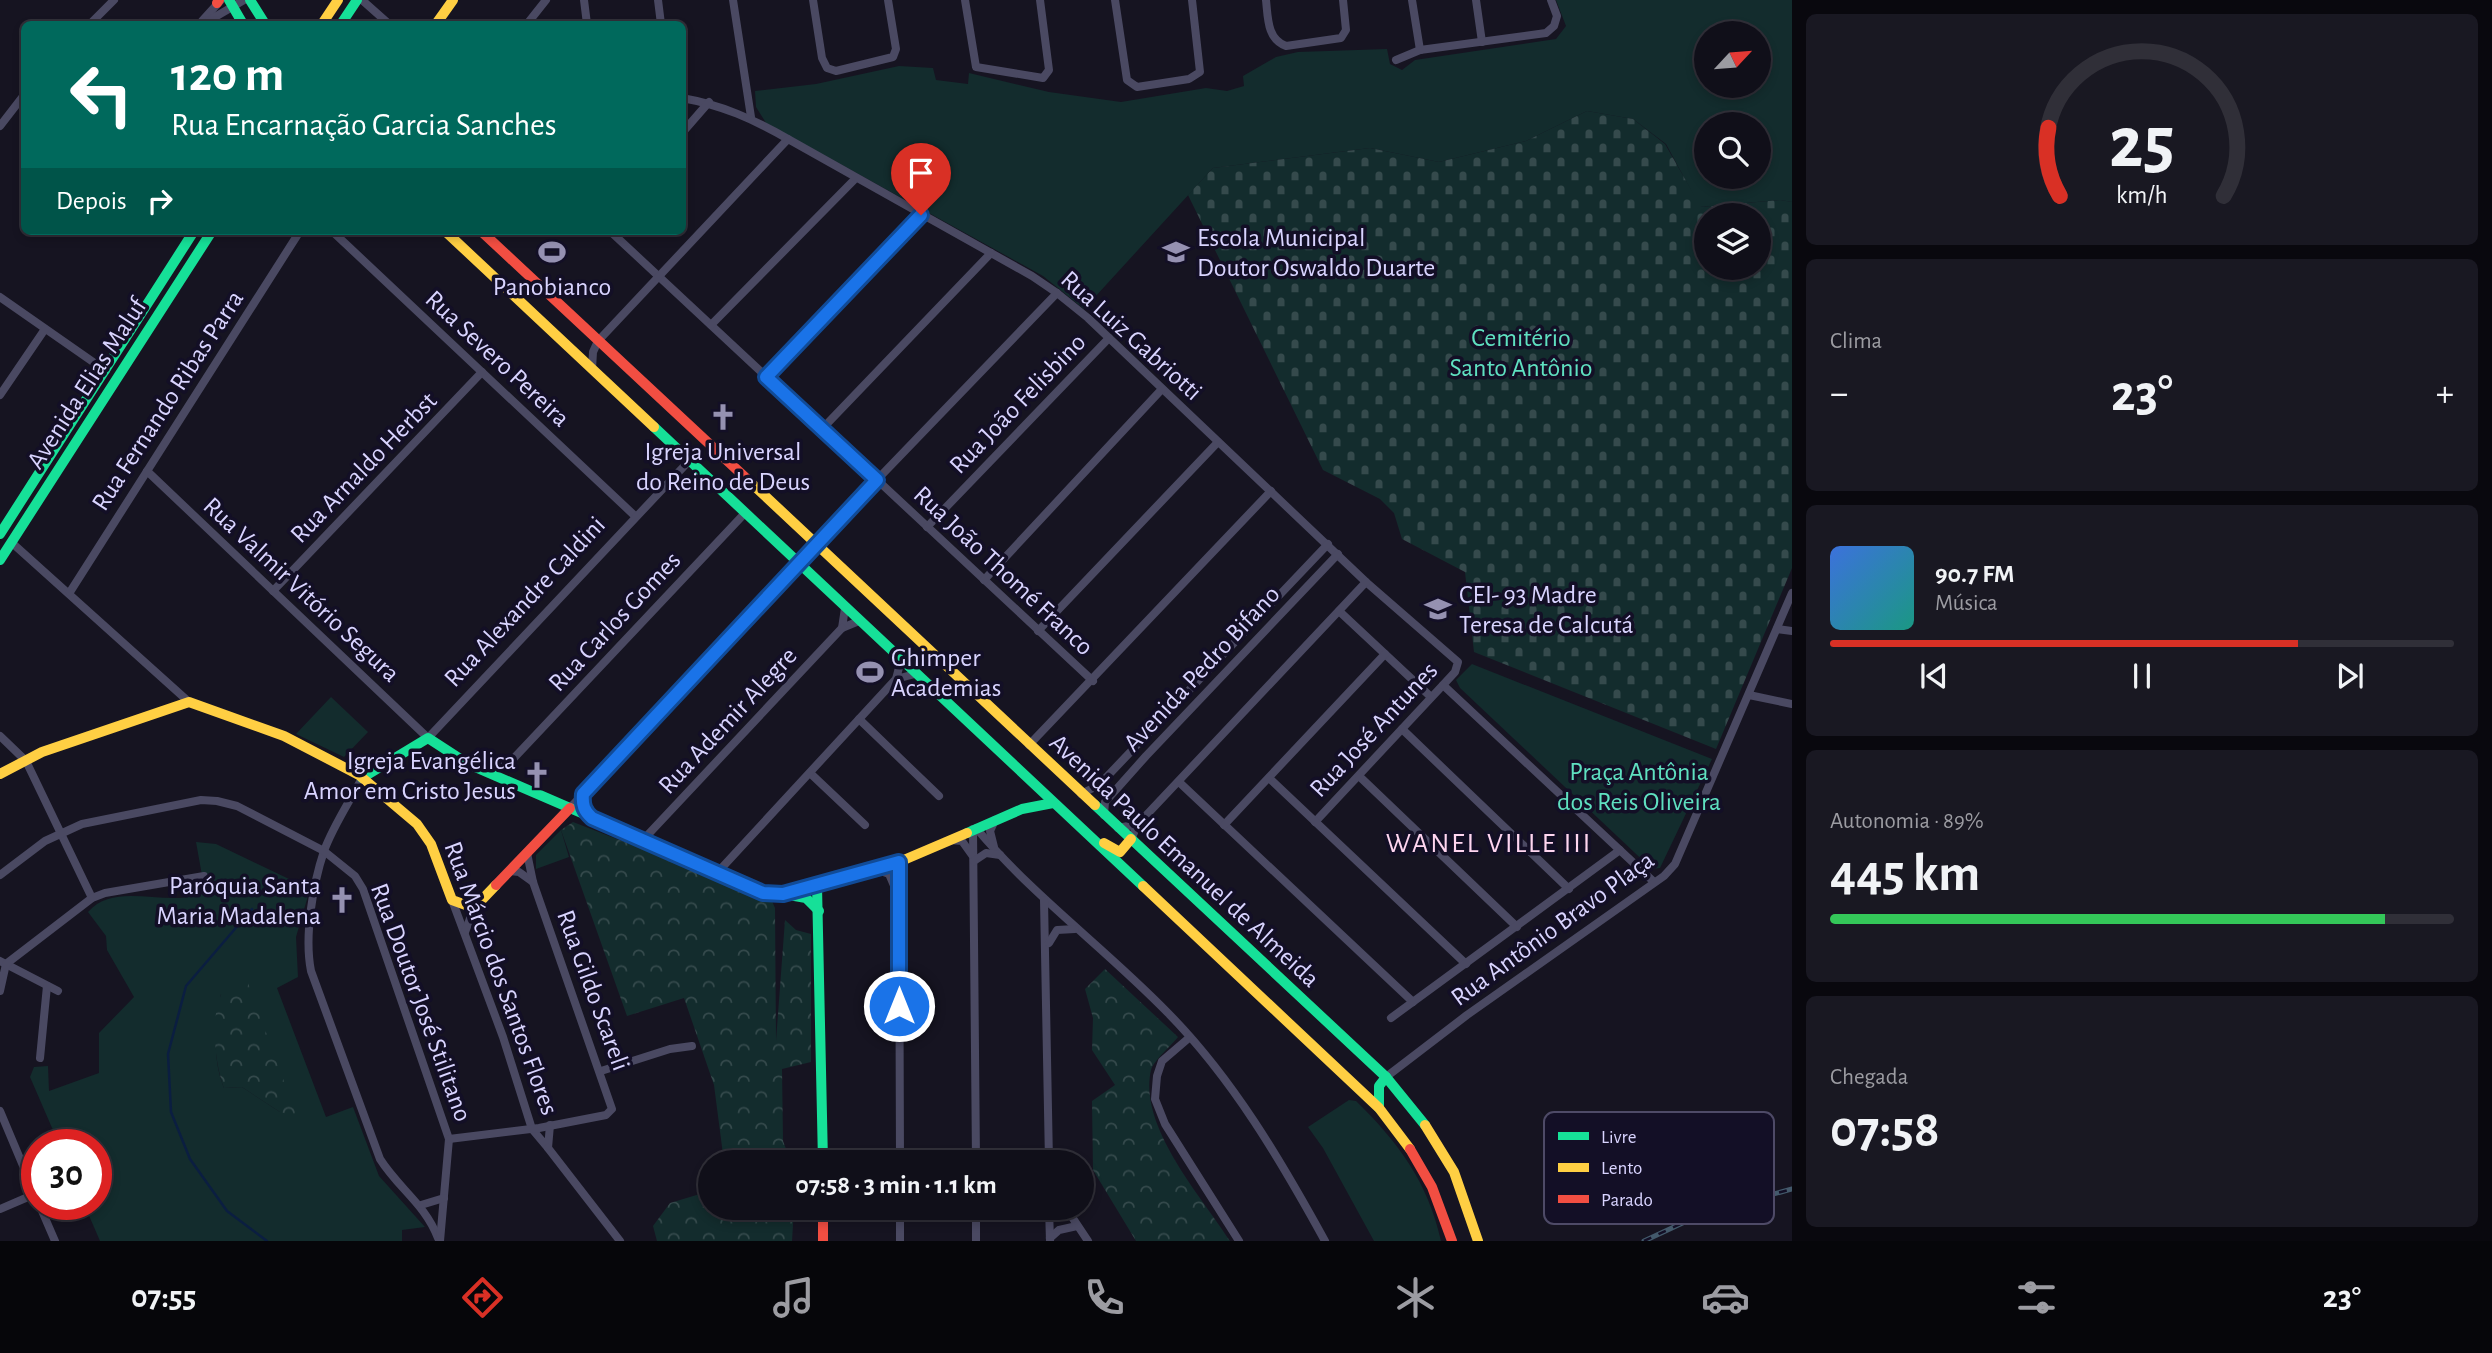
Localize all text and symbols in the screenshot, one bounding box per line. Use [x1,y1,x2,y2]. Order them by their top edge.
north arrow [1694,21,1771,98]
map controls [1694,21,1771,280]
icon: left [56,49,147,140]
text: 120 m [171,51,284,100]
text: 25 [2109,108,2175,181]
text: Rua Encarnação Garcia Sanches [171,109,557,141]
button: search [1694,112,1771,189]
pin [891,143,951,215]
icon: arrive [902,154,940,192]
icon: right [141,182,179,220]
text: km/h [2116,183,2168,208]
text: Depois [56,188,127,214]
button: layers [1694,203,1771,280]
place label: Escola Municipal Doutor Oswaldo Duarte [1197,225,1435,281]
sports icon: Panobianco [537,237,567,267]
school or university icon: Escola Municipal Doutor Oswaldo Duarte [1161,237,1191,267]
street label: Rua Luiz Gabriotti [1056,266,1207,405]
place label: Panobianco [493,274,611,300]
street label: Rua Fernando Ribas Parra [87,286,249,515]
street label: Rua Severo Pereira [420,286,574,432]
street label: Avenida Elias Maluf [22,292,153,473]
park label: Cemitério Santo Antônio [1449,325,1593,381]
street label: Rua João Felisbino [945,329,1091,479]
text: Clima [1830,330,1882,353]
text: 23° [2111,368,2173,420]
text: − [1830,375,1848,413]
text: + [2436,375,2454,413]
street label: Rua Arnaldo Herbst [286,387,442,548]
church icon: Igreja Universal do Reino de Deus [708,402,738,432]
place label: Igreja Universal do Reino de Deus [636,439,810,495]
street label: Rua João Thomé Franco [909,481,1098,660]
street label: Rua Valmir Vitório Segura [198,492,404,687]
street label: Rua Alexandre Caldini [439,511,610,692]
street label: Rua Carlos Gomes [544,547,686,696]
text: 90.7 FM [1935,561,2015,587]
street label: Avenida Pedro Bifano [1119,581,1285,756]
place label: CEI- 93 Madre Teresa de Calcutá [1459,582,1634,638]
text: Música [1935,592,1998,615]
school or university icon: CEI- 93 Madre Teresa de Calcutá [1423,594,1453,624]
street label: Rua Ademir Alegre [654,643,802,799]
place label: Ghimper Academias [891,645,1001,701]
sports icon: Ghimper Academias [855,657,885,687]
street label: Rua José Antunes [1305,657,1443,802]
icon: previous [1915,657,1953,695]
icon: pause [2123,657,2161,695]
icon: next [2331,657,2369,695]
street label: Avenida Paulo Emanuel de Almeida [1044,729,1324,992]
place label: Igreja Evangélica Amor em Cristo Jesus [304,748,516,804]
park label: Praça Antônia dos Reis Oliveira [1557,759,1721,815]
church icon: Igreja Evangélica Amor em Cristo Jesus [522,760,552,790]
text: Autonomia · 89% [1830,810,1984,833]
district label: WANEL VILLE III [1386,830,1592,858]
street label: Rua Márcio dos Santos Flores [439,838,563,1119]
street label: Rua Antônio Bravo Plaça [1446,847,1659,1011]
text: 445 km [1830,848,1980,900]
place label: Paróquia Santa Maria Madalena [156,873,321,929]
street label: Rua Doutor José Stilitano [366,880,476,1125]
church icon: Paróquia Santa Maria Madalena [327,885,357,915]
street label: Rua Gildo Scareli [552,907,634,1074]
position arrow [862,969,936,1043]
text: Chegada [1830,1066,1908,1089]
text: 07:58 [1830,1104,1940,1156]
legend [1544,1112,1774,1224]
text: Livre [1601,1128,1636,1147]
speed limit sign: 30 [21,1129,112,1220]
text: Lento [1601,1159,1642,1178]
text: 07:58 · 3 min · 1.1 km [795,1172,997,1198]
text: Parado [1601,1191,1653,1210]
icon: directions [458,1273,507,1322]
icon: music [769,1273,818,1322]
icon: phone [1080,1273,1129,1322]
icon: climate [1391,1273,1440,1322]
icon: car [1701,1273,1750,1322]
icon: filters [2012,1273,2061,1322]
text: 07:55 [131,1281,196,1313]
text: 23° [2323,1281,2361,1313]

